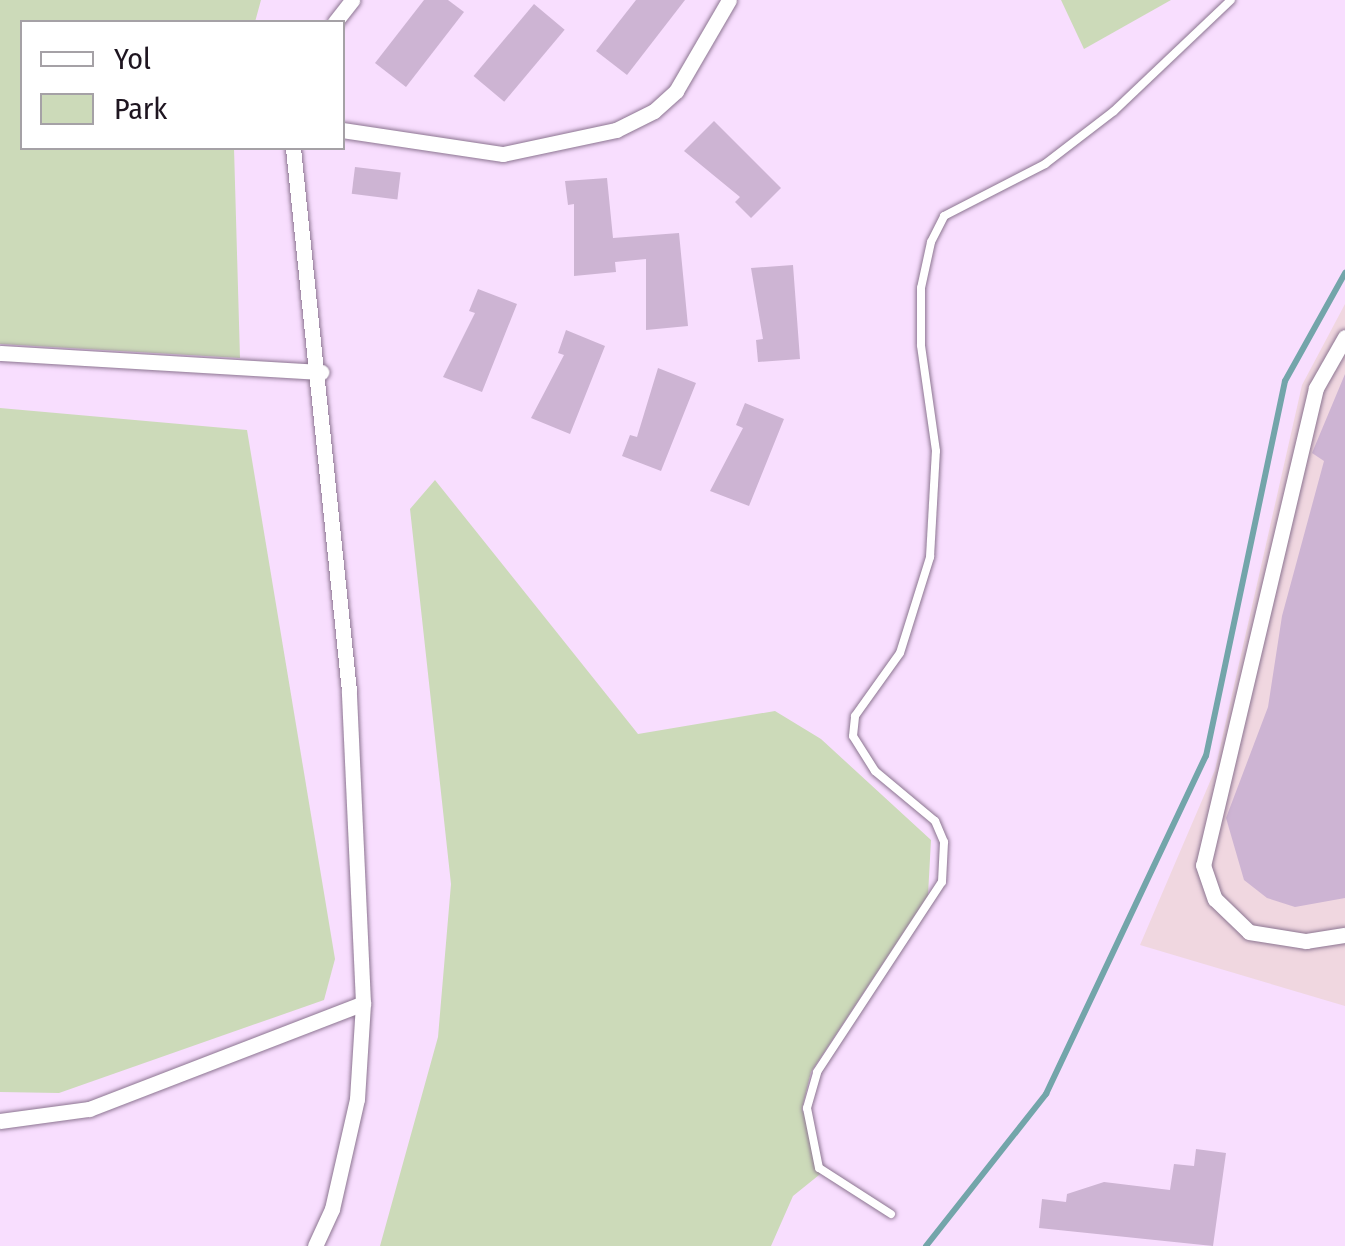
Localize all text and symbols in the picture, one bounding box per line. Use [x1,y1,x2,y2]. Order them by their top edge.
legend [20,20,345,150]
text: Yol [114,41,151,77]
text: Park [114,91,167,127]

